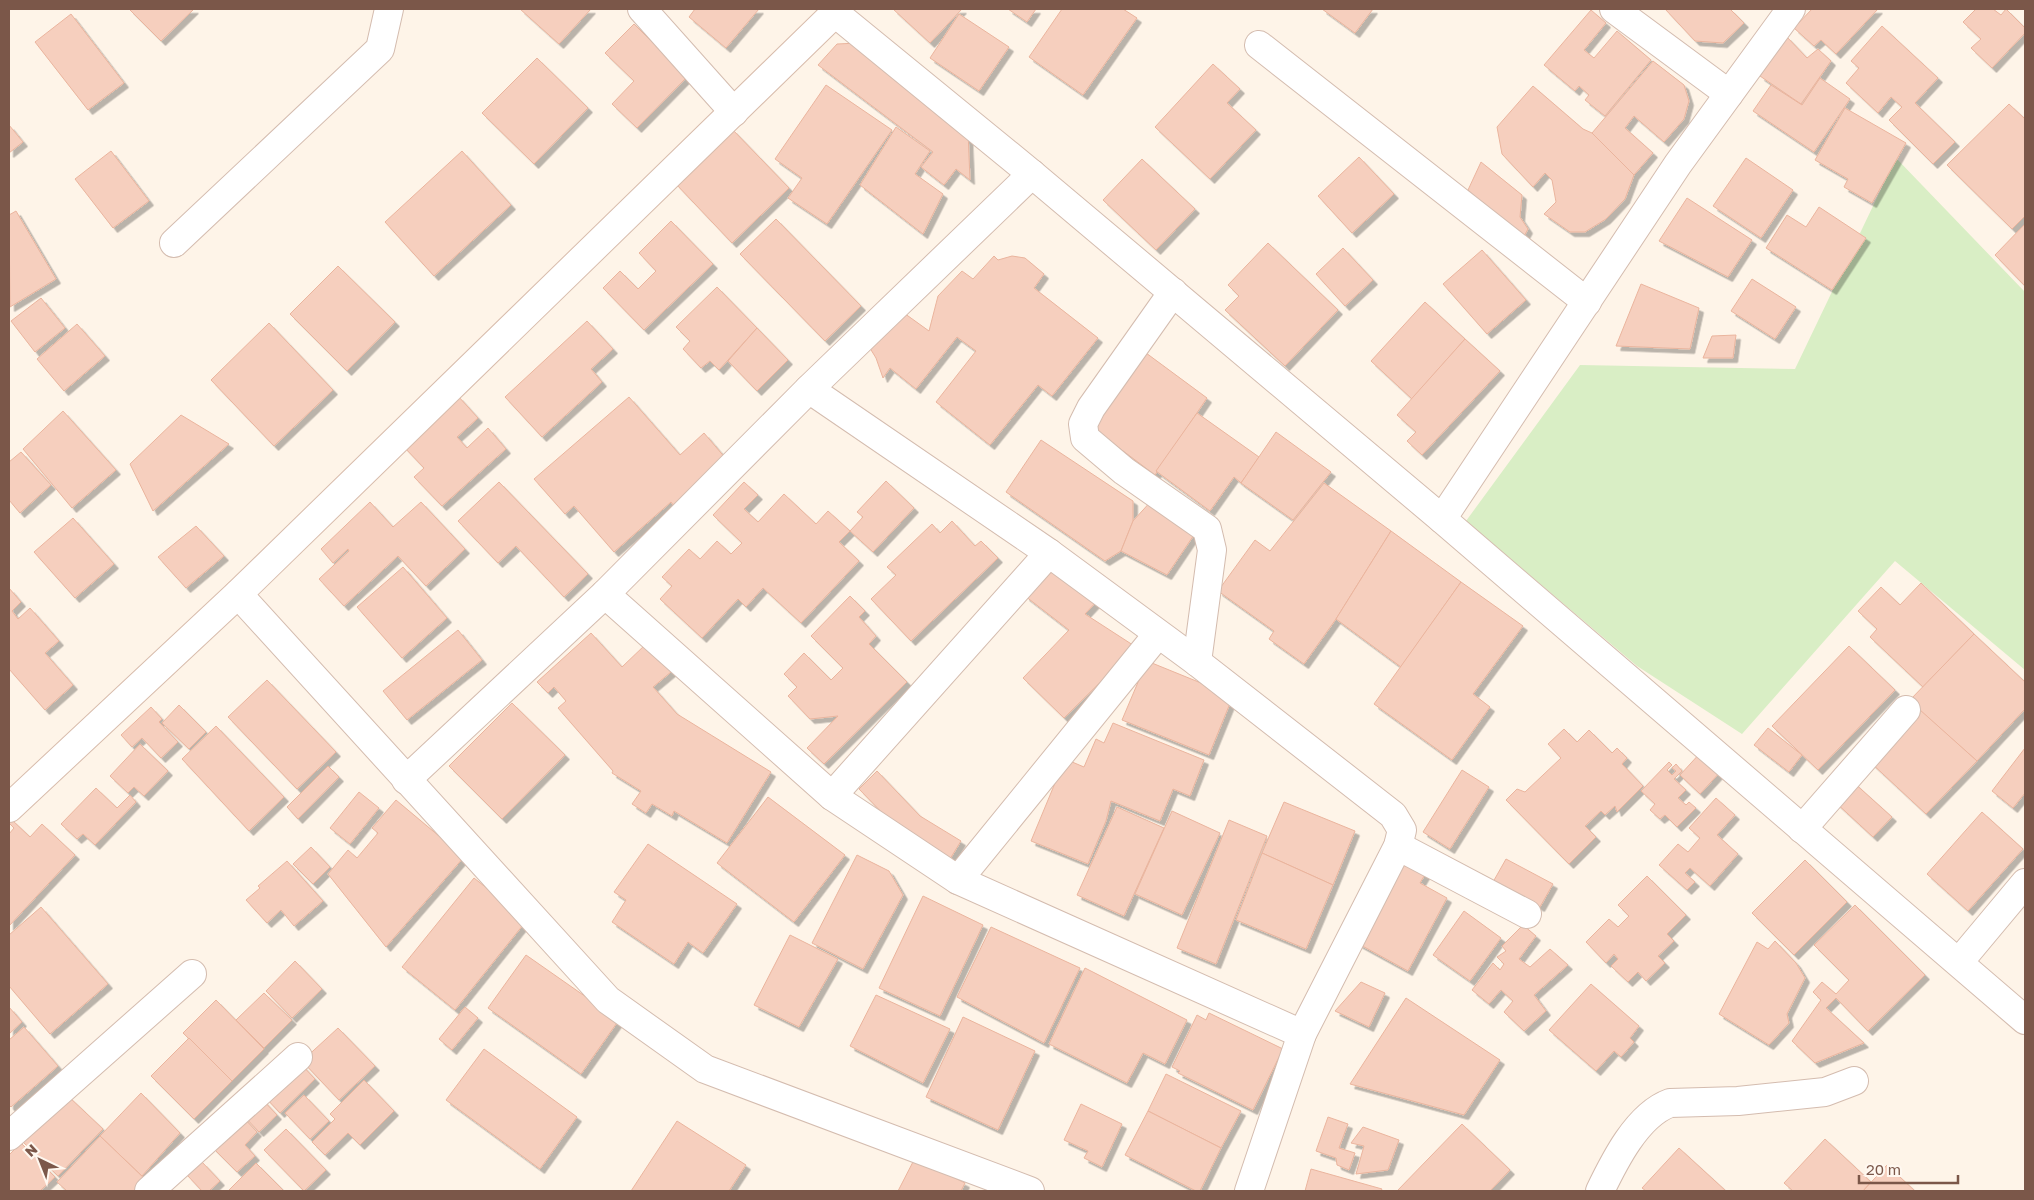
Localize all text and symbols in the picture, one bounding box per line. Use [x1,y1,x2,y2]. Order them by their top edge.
north arrow [15,1135,65,1185]
text: N [21,1140,40,1160]
scale bar [1859,1152,1958,1184]
text: 20 m [1866,1160,1901,1178]

